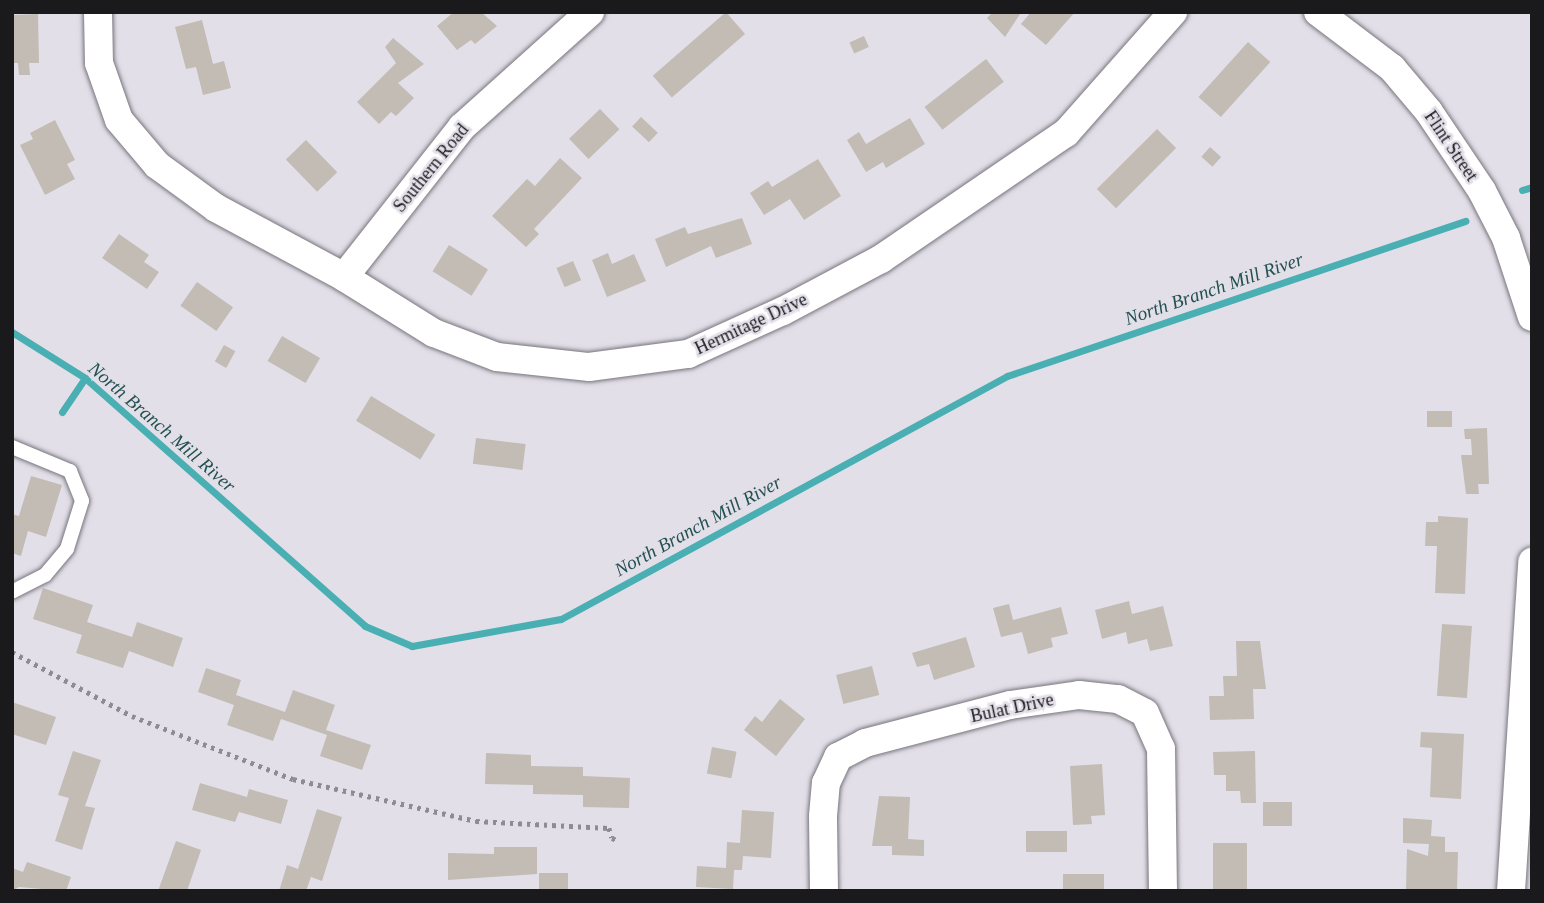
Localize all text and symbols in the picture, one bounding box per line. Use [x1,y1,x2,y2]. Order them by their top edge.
street label: Flint Street [1420,107,1482,185]
street label: Southern Road [389,119,473,217]
water label: North Branch Mill River [1122,248,1306,330]
street label: Hermitage Drive [691,289,811,359]
water label: North Branch Mill River [84,357,240,497]
water label: North Branch Mill River [611,471,785,581]
street label: Bulat Drive [968,689,1056,727]

